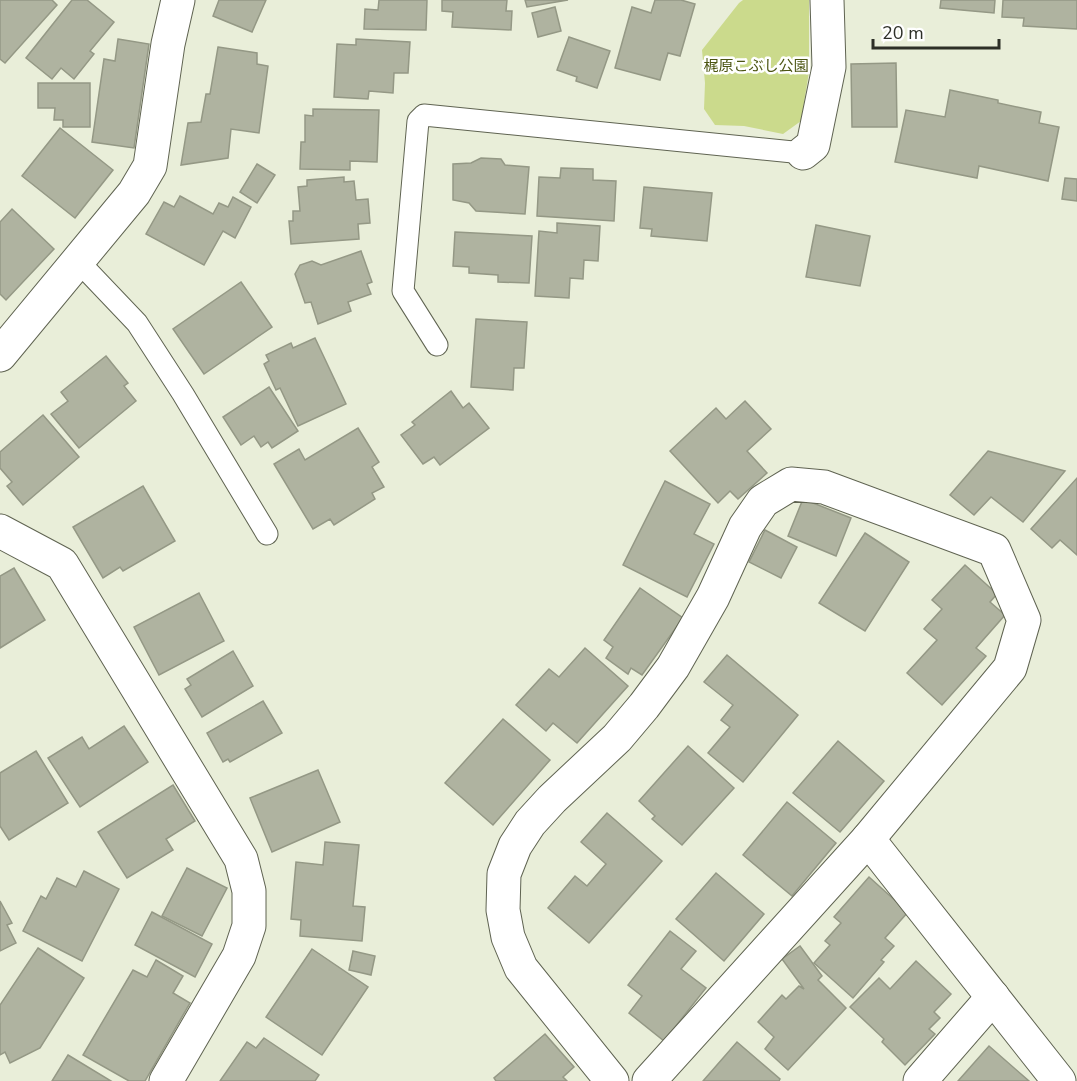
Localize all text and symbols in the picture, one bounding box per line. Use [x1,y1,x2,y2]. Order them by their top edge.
scale bar [873,12,999,50]
text: 20 m [882,21,924,45]
park label: 梶原こぶし公園 [703,56,809,76]

